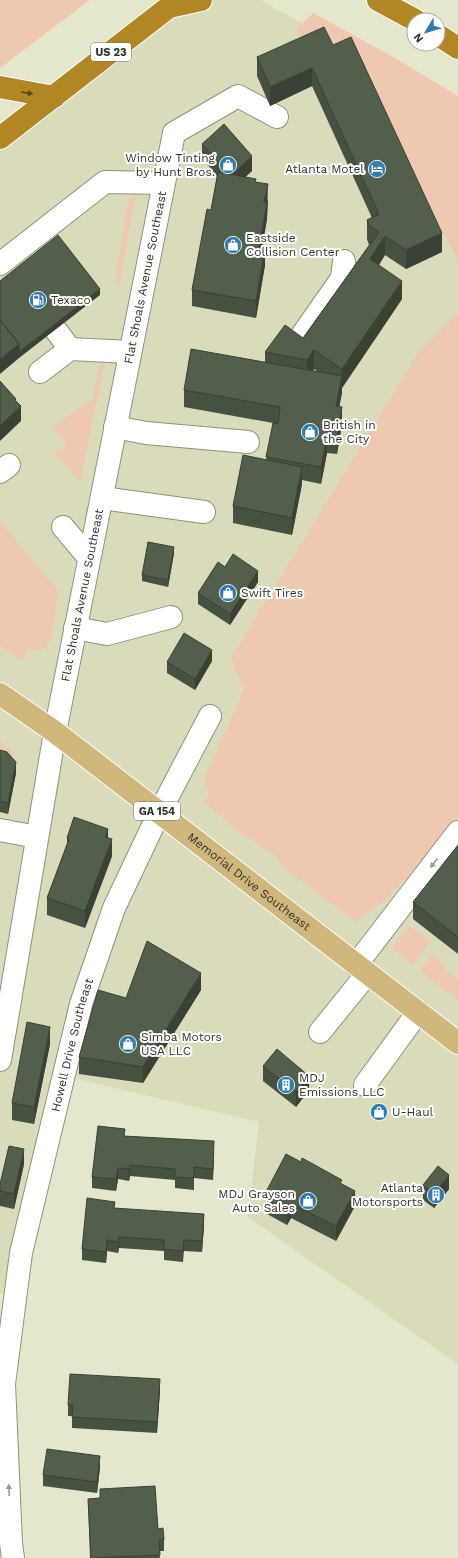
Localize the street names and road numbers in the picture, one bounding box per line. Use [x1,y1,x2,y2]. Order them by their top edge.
road number: US 23 [91,43,131,61]
street label: Flat Shoals Avenue Southeast [121,190,169,365]
street label: Flat Shoals Avenue Southeast [58,508,106,683]
road number: GA 154 [134,802,180,820]
street label: Memorial Drive Southeast [185,830,313,934]
street label: Howell Drive Southeast [48,976,96,1113]

